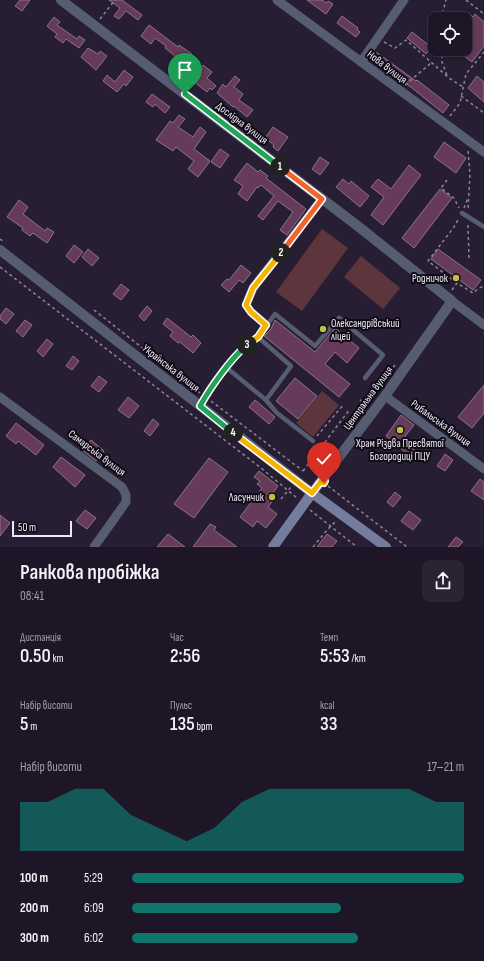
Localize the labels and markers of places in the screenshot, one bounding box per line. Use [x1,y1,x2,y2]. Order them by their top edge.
pin [168,53,202,94]
pin: 1 [270,157,290,177]
pin: 2 [271,243,291,263]
place label: Родничок [412,272,449,285]
marker: Родничок [451,273,461,283]
place label: Олександрівський ліцей [331,317,400,343]
marker: Олександрівський ліцей [318,324,328,334]
pin: 3 [237,335,257,355]
pin: 4 [223,423,243,443]
marker: Храм Різдва Пресвятої Богородиці ПЦУ [395,425,405,435]
place label: Храм Різдва Пресвятої Богородиці ПЦУ [355,437,445,463]
pin [307,442,341,483]
place label: Ласунчик [228,491,265,504]
marker: Ласунчик [267,492,277,502]

